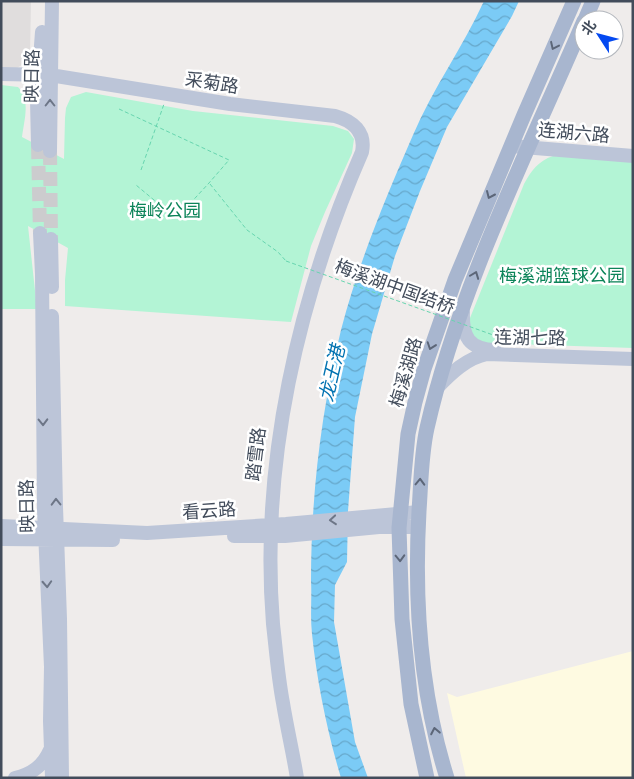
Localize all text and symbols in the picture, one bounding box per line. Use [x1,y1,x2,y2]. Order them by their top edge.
north arrow [574,10,624,60]
text: 北 [577,16,599,38]
one-way arrow [550,41,561,50]
street label: 映日路 [20,49,42,103]
street label: 采菊路 [184,67,240,97]
one-way arrow [45,98,55,106]
street label: 连湖六路 [537,118,611,146]
one-way arrow [486,190,497,199]
park label: 梅岭公园 [129,199,201,221]
street label: 梅溪湖中国结桥 [332,254,458,318]
park label: 梅溪湖篮球公园 [499,264,625,286]
one-way arrow [469,271,479,280]
street label: 连湖七路 [494,325,566,349]
street label: 梅溪湖路 [385,334,425,410]
water label: 龙王港 [313,340,349,403]
one-way arrow [427,342,437,350]
one-way arrow [38,418,48,426]
street label: 踏雪路 [241,426,269,482]
one-way arrow [415,478,426,486]
street label: 映日路 [15,479,37,533]
one-way arrow [51,497,61,505]
street label: 看云路 [181,497,237,523]
one-way arrow [329,514,337,525]
one-way arrow [395,554,405,562]
one-way arrow [42,580,53,588]
one-way arrow [430,726,440,735]

